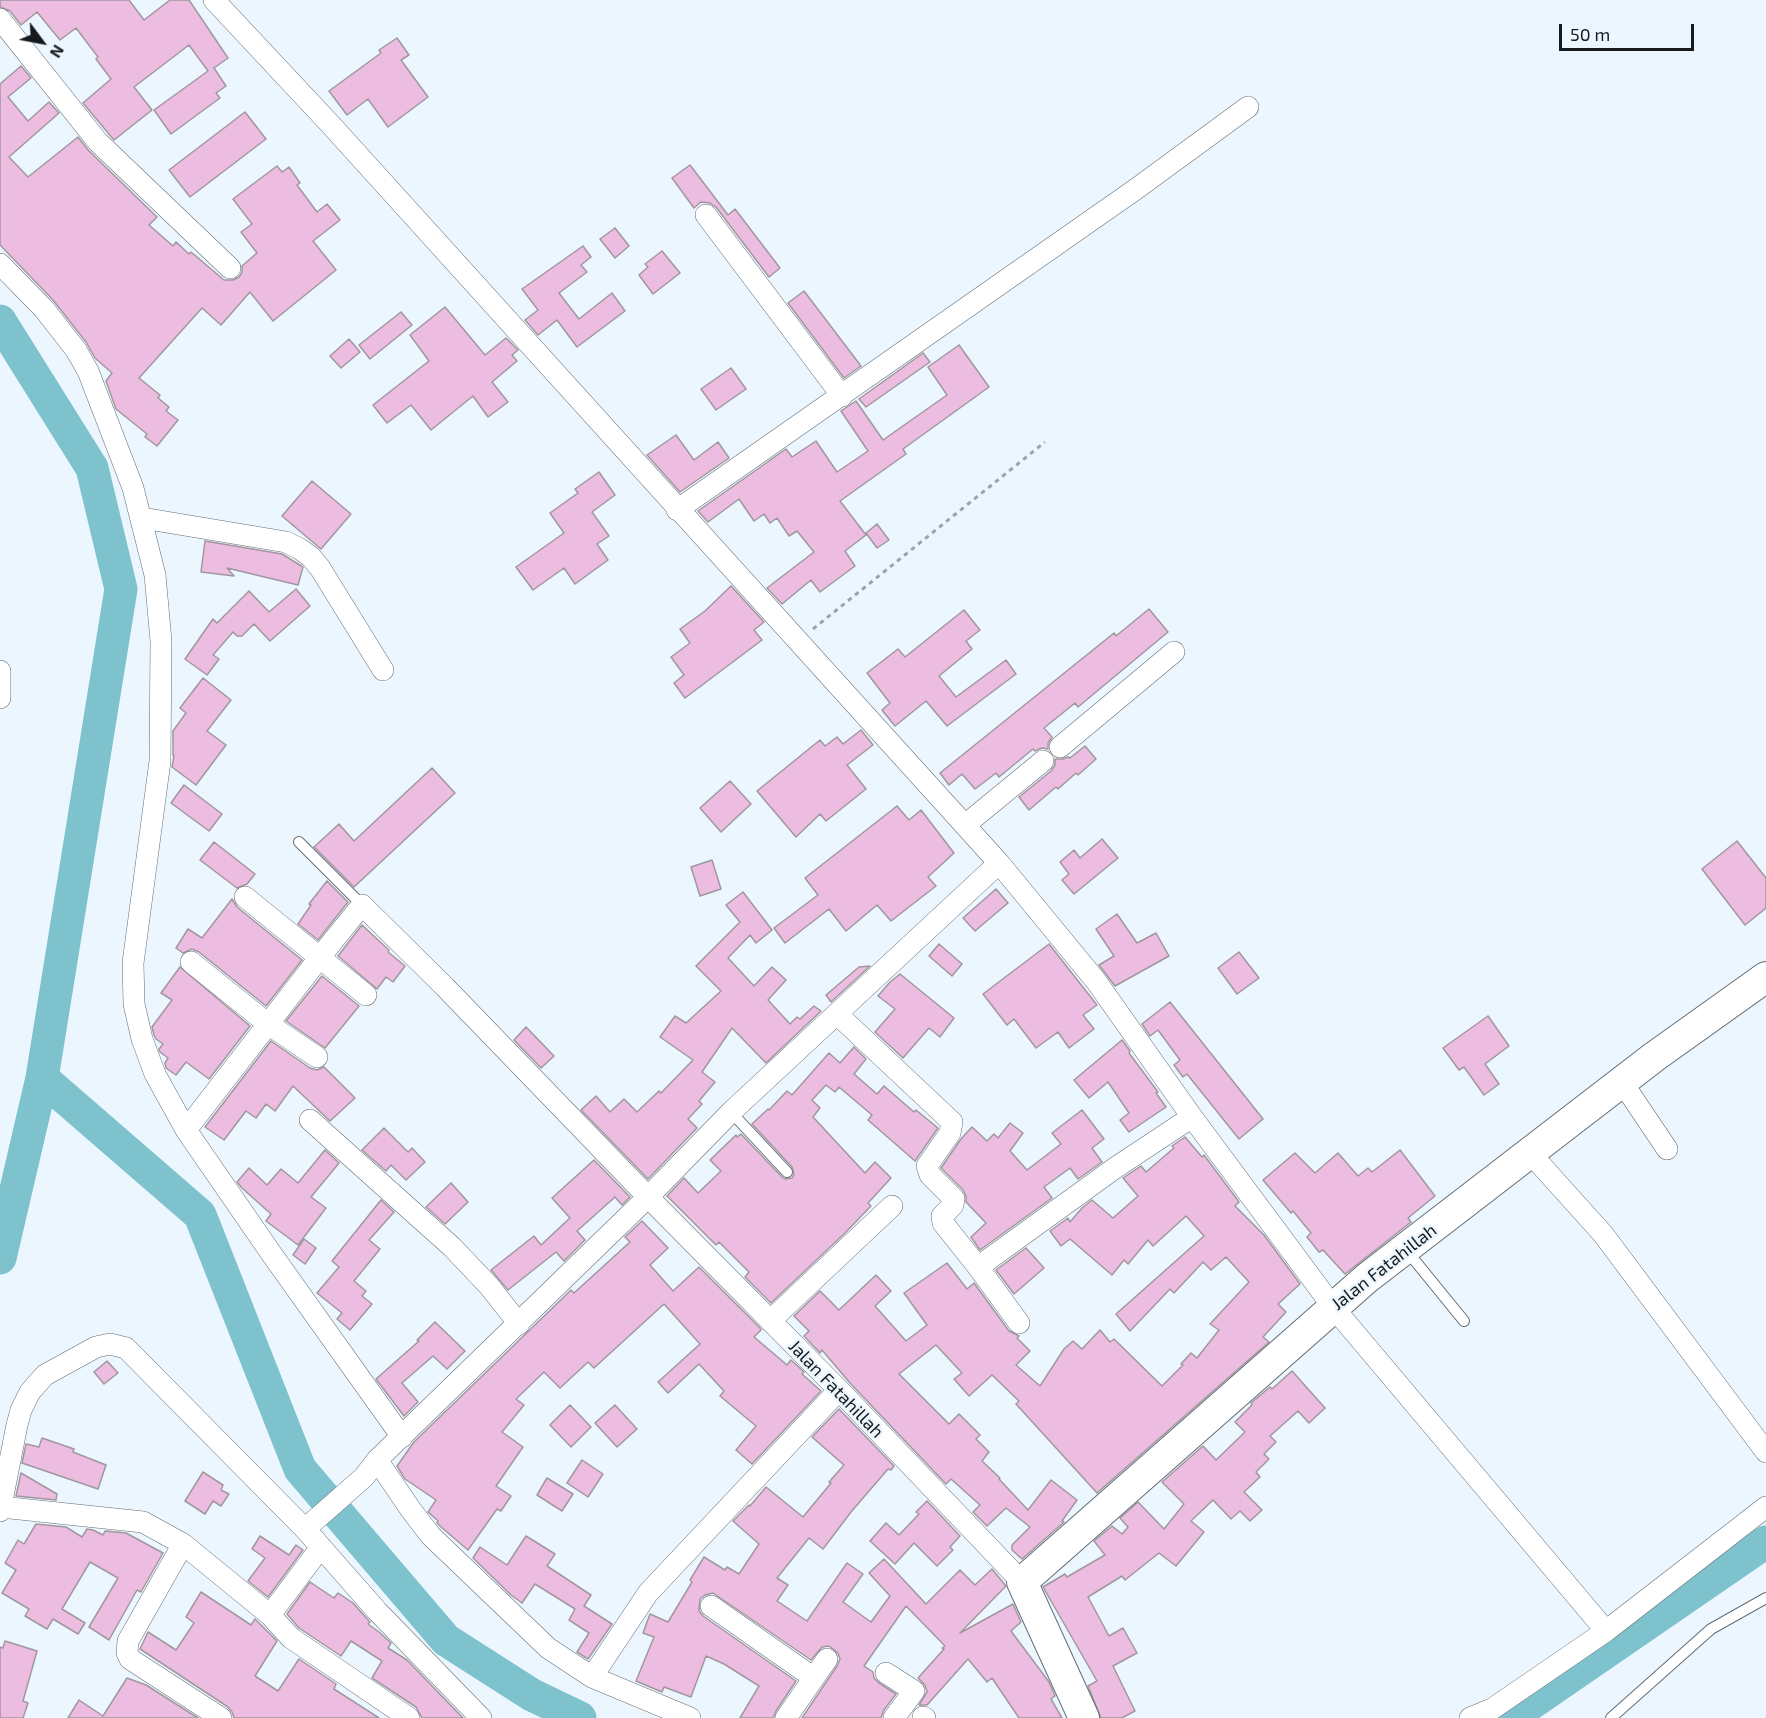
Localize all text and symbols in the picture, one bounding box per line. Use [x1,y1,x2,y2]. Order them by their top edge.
north arrow [12,12,72,72]
scale bar [1562,12,1697,50]
text: 50 m [1570,23,1610,45]
text: N [47,42,69,62]
street label: Jalan Fatahillah [1327,1219,1441,1315]
street label: Jalan Fatahillah [784,1336,888,1442]

